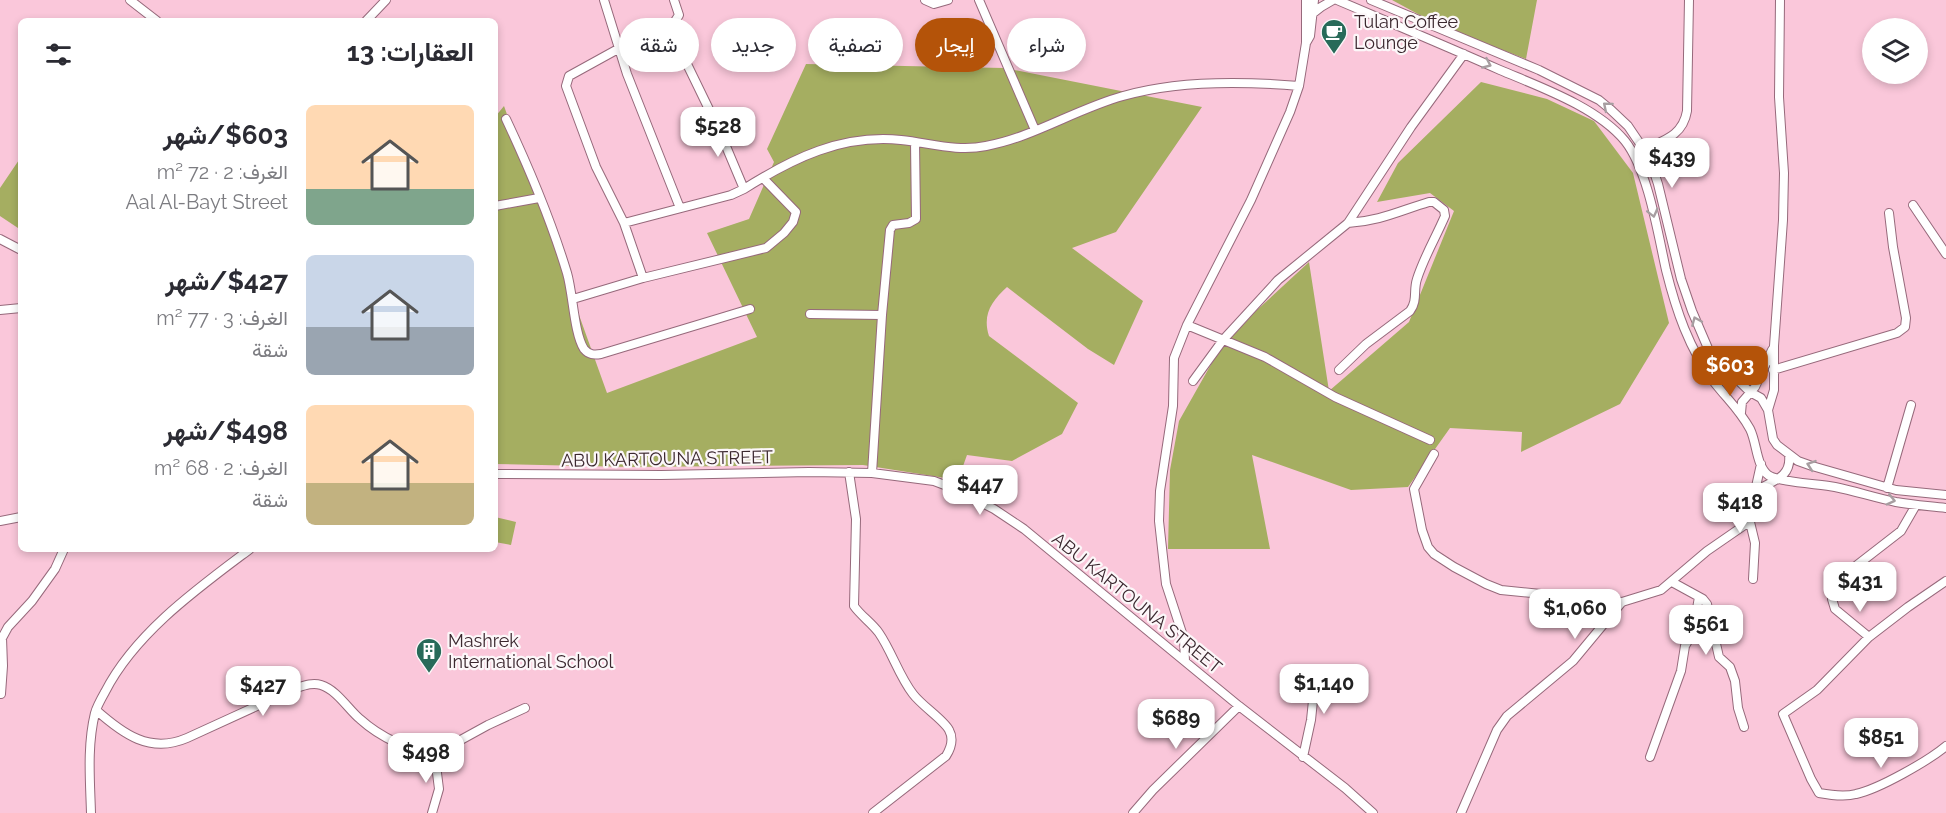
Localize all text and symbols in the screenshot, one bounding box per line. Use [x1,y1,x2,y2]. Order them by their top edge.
place label: Tulan Coffee Lounge [1354,11,1459,53]
cafe icon: Tulan Coffee Lounge [1319,17,1349,55]
chip: شقة [619,18,699,72]
chip: جديد [711,18,796,72]
chip: تصفية [808,18,903,72]
chip: إيجار [915,18,995,72]
chip: شراء [1007,18,1086,72]
map controls [1862,18,1928,84]
button: layers [1862,18,1928,84]
text: العقارات: 13 [347,37,474,67]
icon: filters [42,38,75,71]
one-way arrow [1481,57,1492,69]
one-way arrow [1602,103,1613,114]
pin: $528 [682,107,754,158]
text: $528 [694,114,742,138]
text: $603/شهر [163,120,288,150]
icon: home [354,129,426,201]
pin: $439 [1636,138,1708,189]
text: $439 [1648,145,1696,169]
text: الغرف: 2 · 72 m² [157,160,288,184]
text: Aal Al-Bayt Street [125,190,288,214]
one-way arrow [1645,208,1658,218]
text: $427/شهر [165,266,288,296]
icon: home [354,279,426,351]
text: الغرف: 3 · 77 m² [156,306,288,330]
one-way arrow [1691,316,1703,327]
text: شقة [252,338,288,362]
pin: $603 [1694,346,1766,397]
text: $603 [1706,353,1754,377]
text: $498/شهر [163,416,288,446]
icon: home [354,429,426,501]
street label: ABU KARTOUNA STREET [561,446,773,471]
text: الغرف: 2 · 68 m² [154,456,288,480]
one-way arrow [1806,460,1817,473]
pin: $447 [944,465,1016,516]
text: $447 [957,472,1003,496]
pin: $418 [1704,483,1776,534]
text: شقة [252,488,288,512]
text: $418 [1717,490,1763,514]
one-way arrow [1886,493,1896,506]
street label: ABU KARTOUNA STREET [1048,528,1226,677]
pin: $431 [1824,562,1896,613]
text: $431 [1837,569,1883,593]
pin: $1,060 [1526,589,1624,640]
text: $1,060 [1543,596,1607,620]
pin: $561 [1670,605,1742,656]
text: $561 [1683,612,1729,636]
place label: Mashrek International School [448,630,613,672]
building icon: Mashrek International School [414,636,444,674]
pin: $1,140 [1275,664,1373,715]
pin: $427 [227,666,299,717]
text: $1,140 [1294,671,1354,695]
text: $427 [240,673,286,697]
pin: $689 [1140,699,1212,750]
text: $689 [1152,706,1200,730]
pin: $851 [1845,718,1917,769]
text: $851 [1858,725,1904,749]
pin: $498 [390,733,462,784]
text: $498 [402,740,450,764]

